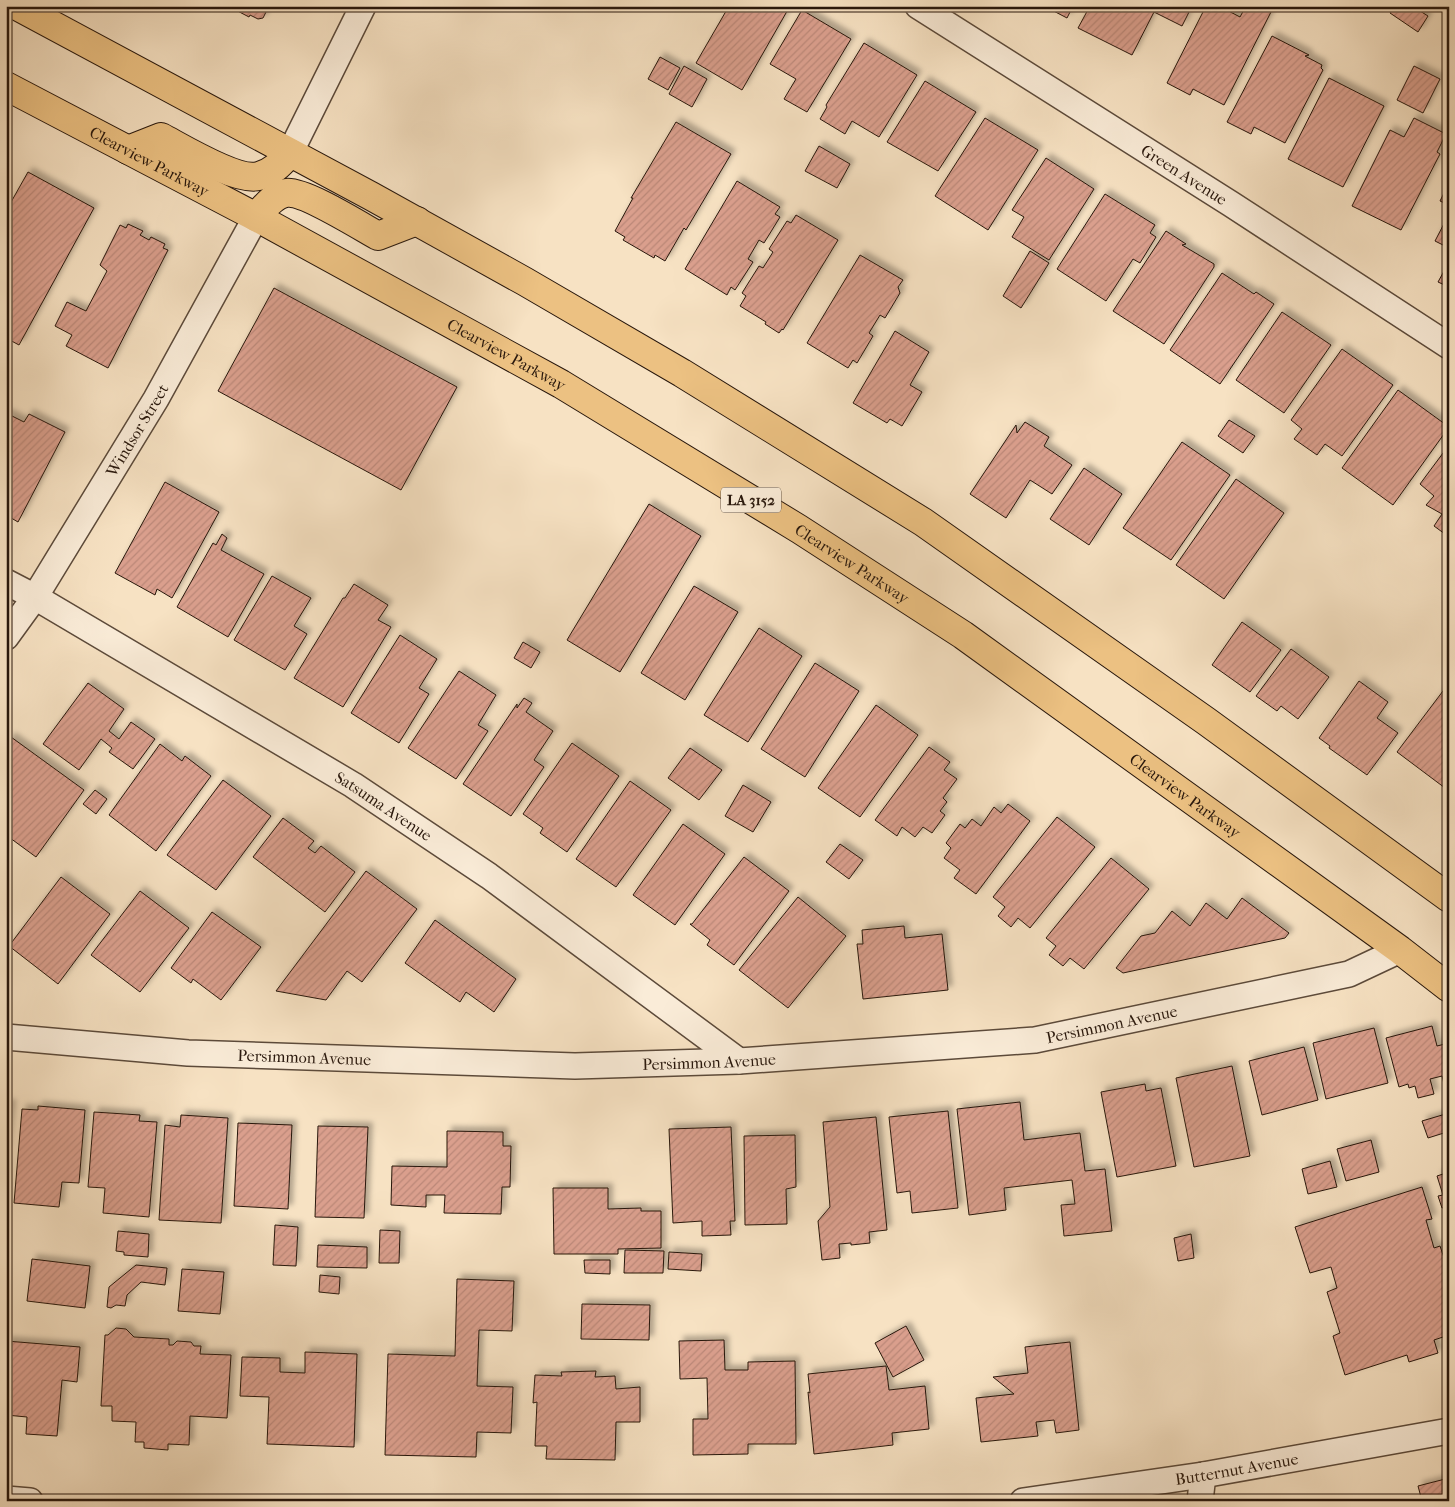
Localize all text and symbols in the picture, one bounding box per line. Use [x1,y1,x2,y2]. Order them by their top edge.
street label: Clearview Parkway [86,123,213,201]
street label: Green Avenue [1137,141,1231,209]
street label: Clearview Parkway [444,315,569,395]
street label: Windsor Street [101,380,173,481]
road number: LA 3152 [721,488,781,512]
street label: Clearview Parkway [791,520,913,608]
street label: Clearview Parkway [1126,749,1245,842]
street label: Satsuma Avenue [331,768,435,845]
street label: Persimmon Avenue [1044,1001,1179,1047]
street label: Persimmon Avenue [237,1046,371,1069]
street label: Persimmon Avenue [642,1049,777,1074]
street label: Butternut Avenue [1174,1449,1300,1489]

